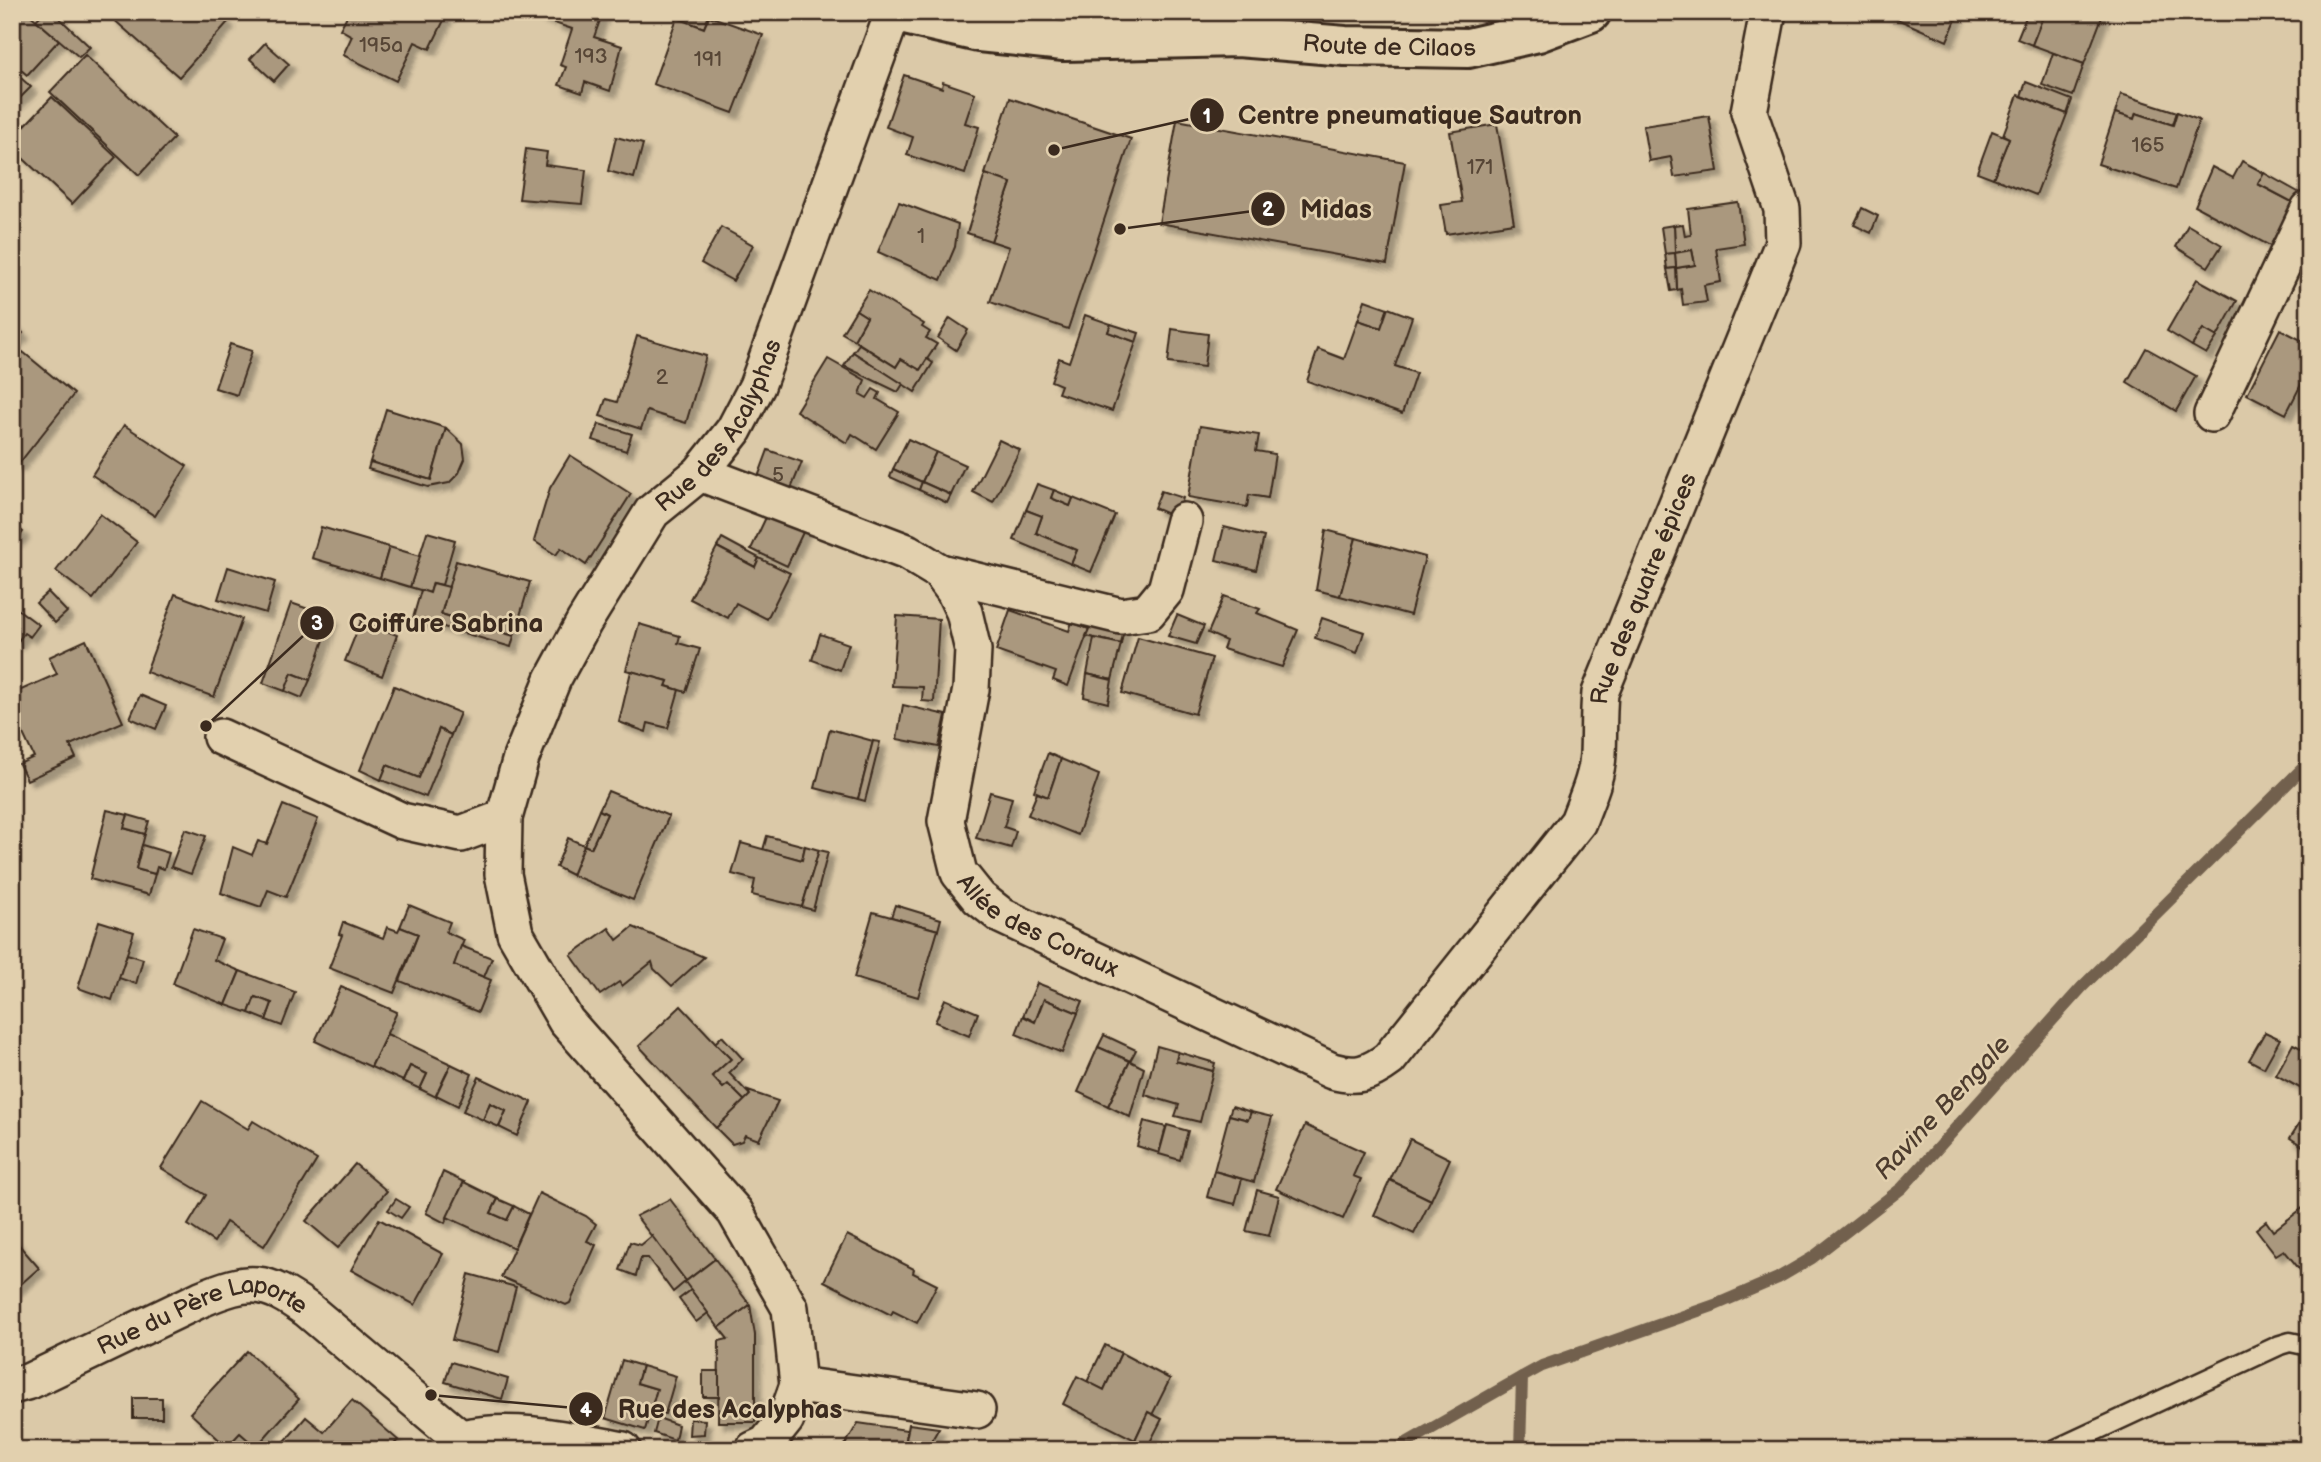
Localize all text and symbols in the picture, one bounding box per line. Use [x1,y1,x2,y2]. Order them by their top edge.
street label: Route de Cilaos [1301,28,1478,64]
house number: 195a [359,33,403,58]
house number: 193 [574,44,608,69]
house number: 191 [694,47,722,72]
callout: Centre pneumatique Sautron [1189,92,1596,139]
text: Centre pneumatique Sautron [1238,101,1582,132]
text: 1 [1203,104,1211,129]
house number: 165 [2132,133,2165,158]
house number: 171 [1467,155,1493,180]
callout: Midas [1251,186,1386,233]
text: Midas [1300,195,1372,226]
text: 2 [1262,197,1275,222]
house number: 1 [917,224,925,249]
street label: Rue des Acalyphas [650,335,788,518]
house number: 2 [656,365,669,390]
house number: 5 [772,463,784,488]
street label: Rue des quatre épices [1585,469,1703,706]
callout: Coiffure Sabrina [299,599,557,646]
text: Coiffure Sabrina [349,609,543,640]
text: 3 [311,611,323,636]
street label: Allée des Coraux [950,868,1123,984]
water label: Ravine Bengale [1868,1030,2018,1187]
street label: Rue du Père Laporte [93,1270,313,1362]
callout: Rue des Acalyphas [568,1386,856,1433]
text: Rue des Acalyphas [618,1395,843,1426]
text: 4 [580,1398,593,1423]

